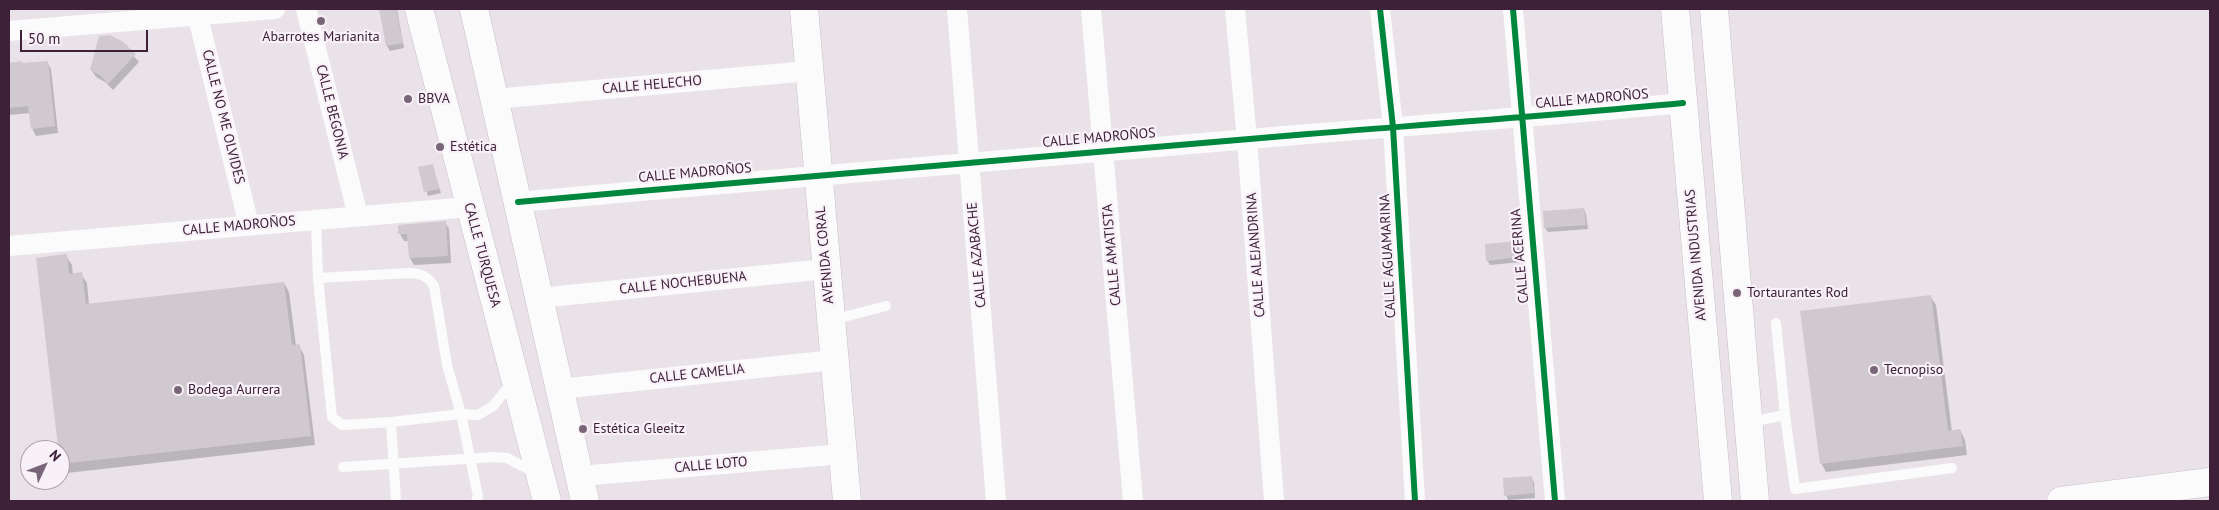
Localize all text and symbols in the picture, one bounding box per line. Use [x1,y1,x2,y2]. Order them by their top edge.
marker: Abarrotes Marianita [315,15,327,27]
scale bar [22,20,150,52]
text: 50 m [28,29,61,48]
place label: Abarrotes Marianita [262,29,380,45]
street label: CALLE NO ME OLVIDES [198,48,248,186]
street label: CALLE BEGONIA [312,63,352,161]
street label: CALLE HELECHO [601,72,703,98]
street label: CALLE MADROÑOS [1535,86,1649,112]
place label: BBVA [418,91,450,107]
marker: BBVA [402,93,414,105]
street label: CALLE MADROÑOS [1042,125,1156,151]
place label: Estética [450,139,497,155]
marker: Estética [434,141,446,153]
street label: CALLE MADROÑOS [638,160,752,186]
street label: AVENIDA INDUSTRIAS [1682,188,1710,322]
street label: CALLE ALEJANDRINA [1243,192,1269,318]
street label: CALLE AGUAMARINA [1376,193,1400,319]
street label: CALLE TURQUESA [460,201,504,309]
street label: CALLE AZABACHE [964,201,990,309]
street label: CALLE AMATISTA [1099,203,1125,307]
street label: AVENIDA CORAL [812,206,838,304]
street label: CALLE ACERINA [1507,208,1533,304]
street label: CALLE MADROÑOS [182,213,296,239]
street label: CALLE NOCHEBUENA [619,268,747,298]
place label: Tortaurantes Rod [1747,285,1848,301]
marker: Tortaurantes Rod [1731,287,1743,299]
street label: CALLE CAMELIA [649,361,745,387]
place label: Tecnopiso [1884,362,1943,378]
marker: Tecnopiso [1868,364,1880,376]
place label: Bodega Aurrera [188,382,280,398]
marker: Bodega Aurrera [172,384,184,396]
place label: Estética Gleeitz [593,421,685,437]
marker: Estética Gleeitz [577,423,589,435]
north arrow [20,440,70,490]
text: N [46,446,65,465]
street label: CALLE LOTO [674,453,748,477]

